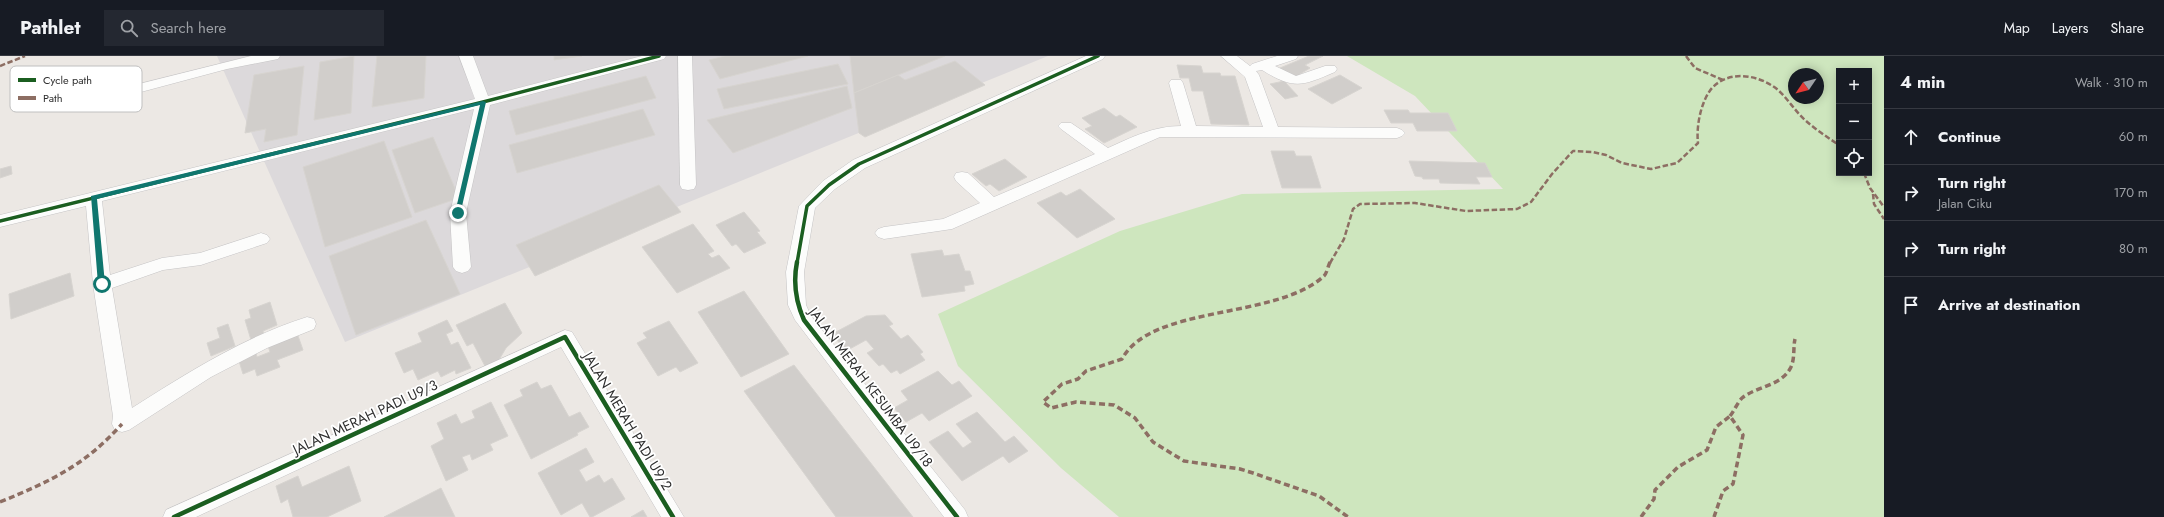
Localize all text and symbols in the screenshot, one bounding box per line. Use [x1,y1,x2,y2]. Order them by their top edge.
search box [104,10,384,46]
text: Pathlet [20,14,80,41]
icon: search [118,17,140,39]
text: Search here [150,17,226,39]
text: Map [2004,18,2030,38]
text: Layers [2052,18,2088,38]
text: Share [2110,18,2144,38]
legend [10,66,142,112]
north arrow [1788,68,1824,104]
map controls [1836,68,1872,176]
button: + [1836,68,1872,104]
text: 4 min [1900,70,1945,94]
text: Cycle path [43,72,92,88]
text: Walk · 310 m [2075,73,2148,92]
text: Path [43,90,62,106]
button: − [1836,104,1872,140]
icon: ahead [1900,126,1922,148]
text: Continue [1938,126,2001,148]
text: 60 m [2119,127,2148,146]
button: locate [1836,140,1872,176]
text: Turn right [1938,172,2006,194]
icon: right [1900,182,1922,204]
text: 170 m [2113,183,2148,202]
text: Jalan Ciku [1938,194,1992,213]
route end [449,204,467,222]
icon: right [1900,238,1922,260]
text: Turn right [1938,238,2006,260]
text: 80 m [2119,239,2148,258]
route start [93,275,111,293]
icon: arrive [1900,294,1922,316]
text: Arrive at destination [1938,294,2080,316]
street label: JALAN MERAH KESUMBA U9/18 [803,301,938,471]
street label: JALAN MERAH PADI U9/2 [578,346,677,494]
street label: JALAN MERAH PADI U9/3 [287,374,441,460]

